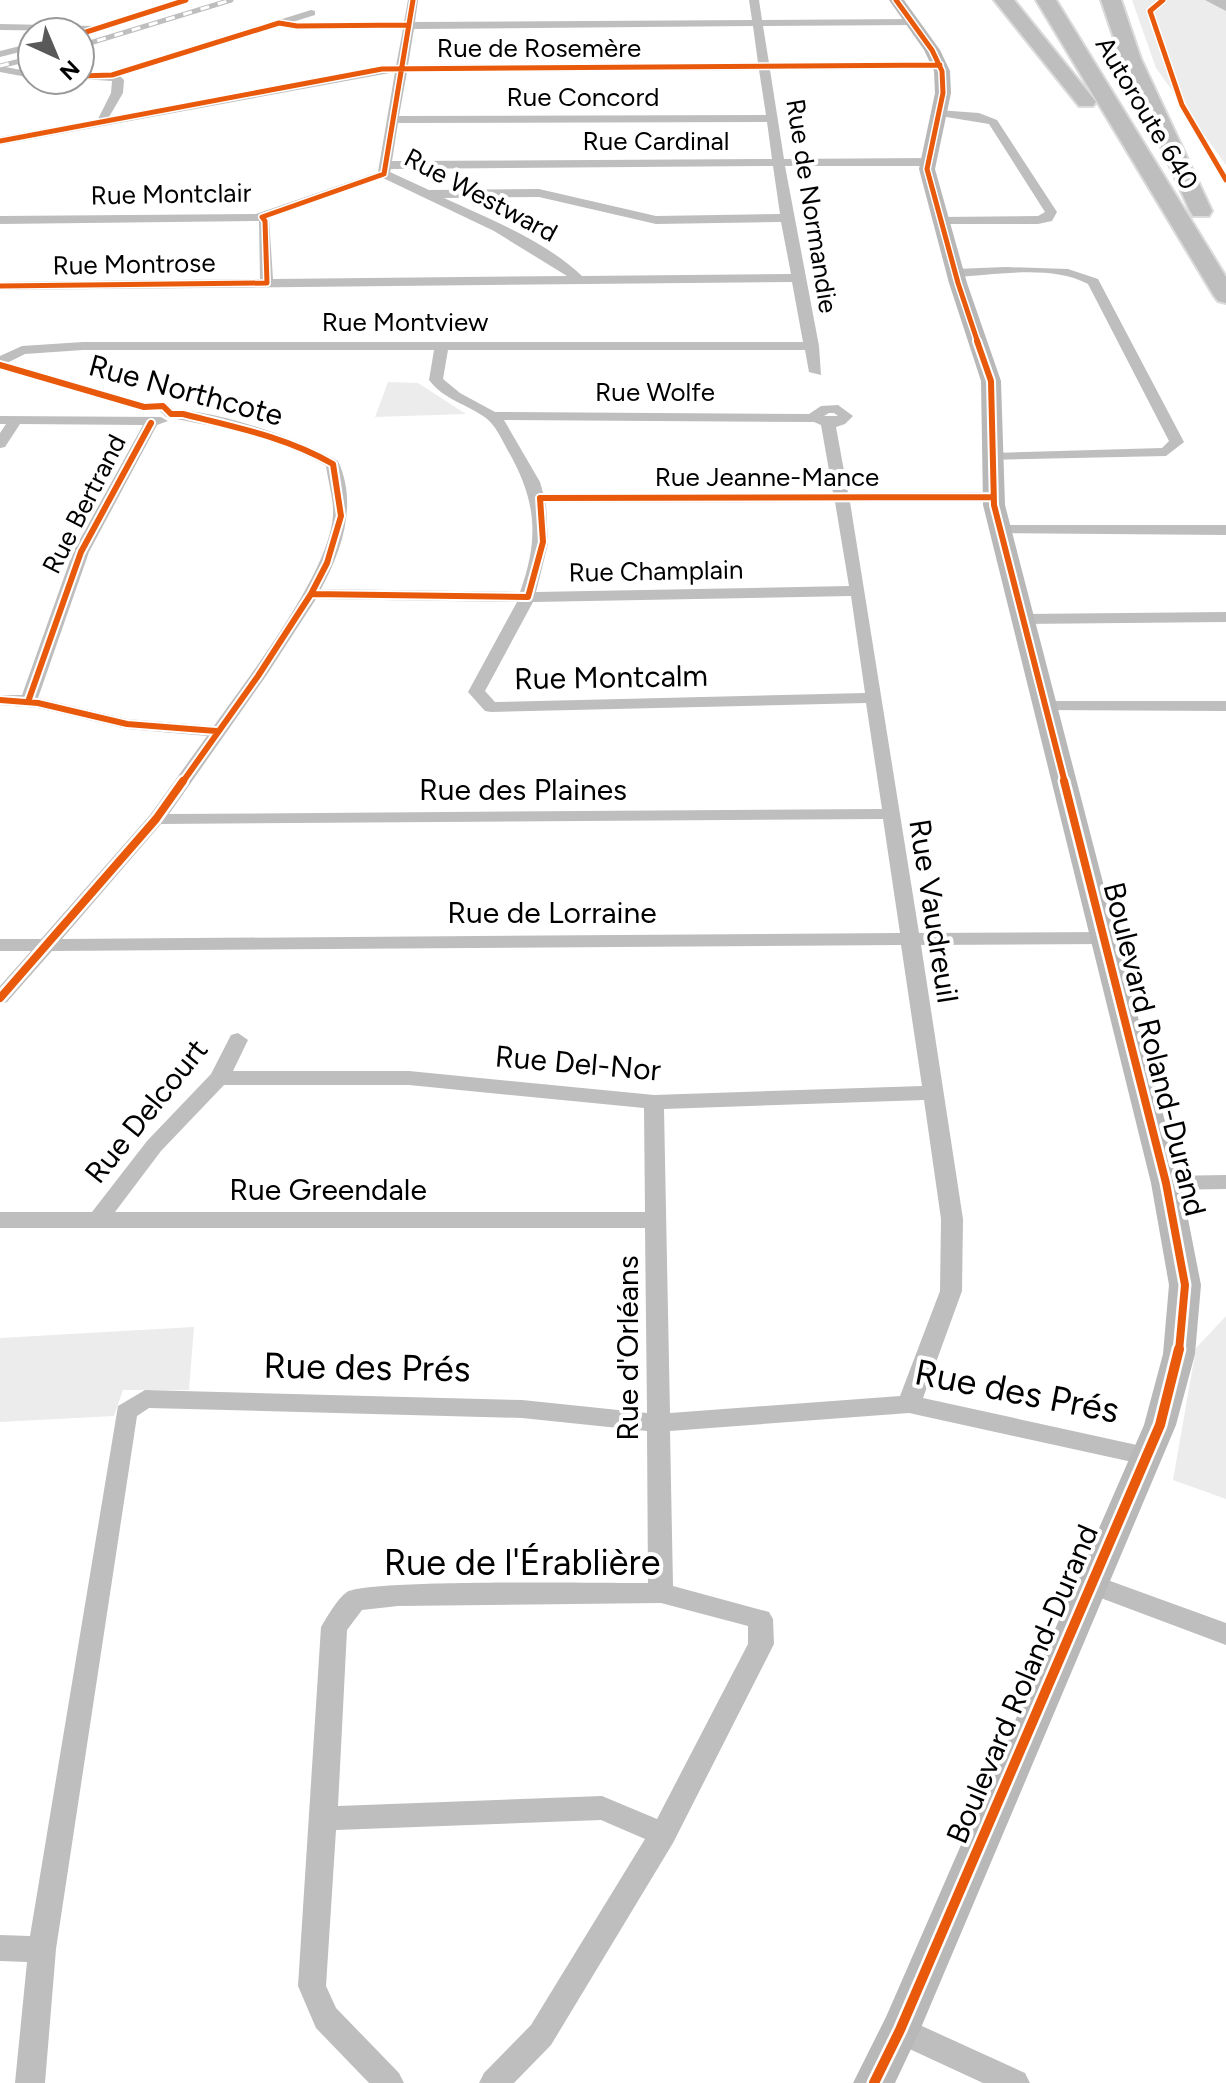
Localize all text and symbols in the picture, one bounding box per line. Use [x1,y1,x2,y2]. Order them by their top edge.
north arrow [16,16,96,96]
street label: Autoroute 640 [1089,31,1205,195]
street label: Rue de Rosemère [437,32,641,64]
text: N [54,54,85,86]
street label: Rue Concord [507,81,659,113]
street label: Rue de Normandie [779,97,845,315]
street label: Rue Cardinal [583,125,729,157]
street label: Rue Westward [399,141,563,249]
street label: Rue Montclair [90,177,252,211]
street label: Rue Montrose [52,247,216,281]
street label: Rue Montview [322,306,489,338]
street label: Rue Northcote [85,346,287,434]
street label: Rue Wolfe [595,376,715,408]
street label: Rue Bertrand [35,429,133,579]
street label: Rue Jeanne-Mance [655,461,879,493]
street label: Rue Champlain [568,553,744,589]
street label: Rue Montcalm [514,657,708,697]
street label: Rue des Plaines [419,771,627,808]
street label: Rue Vaudreuil [901,817,967,1005]
street label: Boulevard Roland-Durand [1096,878,1214,1220]
street label: Rue de Lorraine [447,894,657,931]
street label: Rue Delcourt [77,1031,215,1191]
street label: Rue Del-Nor [494,1037,662,1089]
street label: Rue Greendale [229,1171,427,1208]
street label: Rue d'Orléans [609,1255,646,1441]
street label: Rue des Prés [263,1344,471,1390]
street label: Rue des Prés [911,1350,1123,1432]
street label: Boulevard Roland-Durand [938,1519,1106,1849]
street label: Rue de l'Érablière [384,1541,660,1584]

